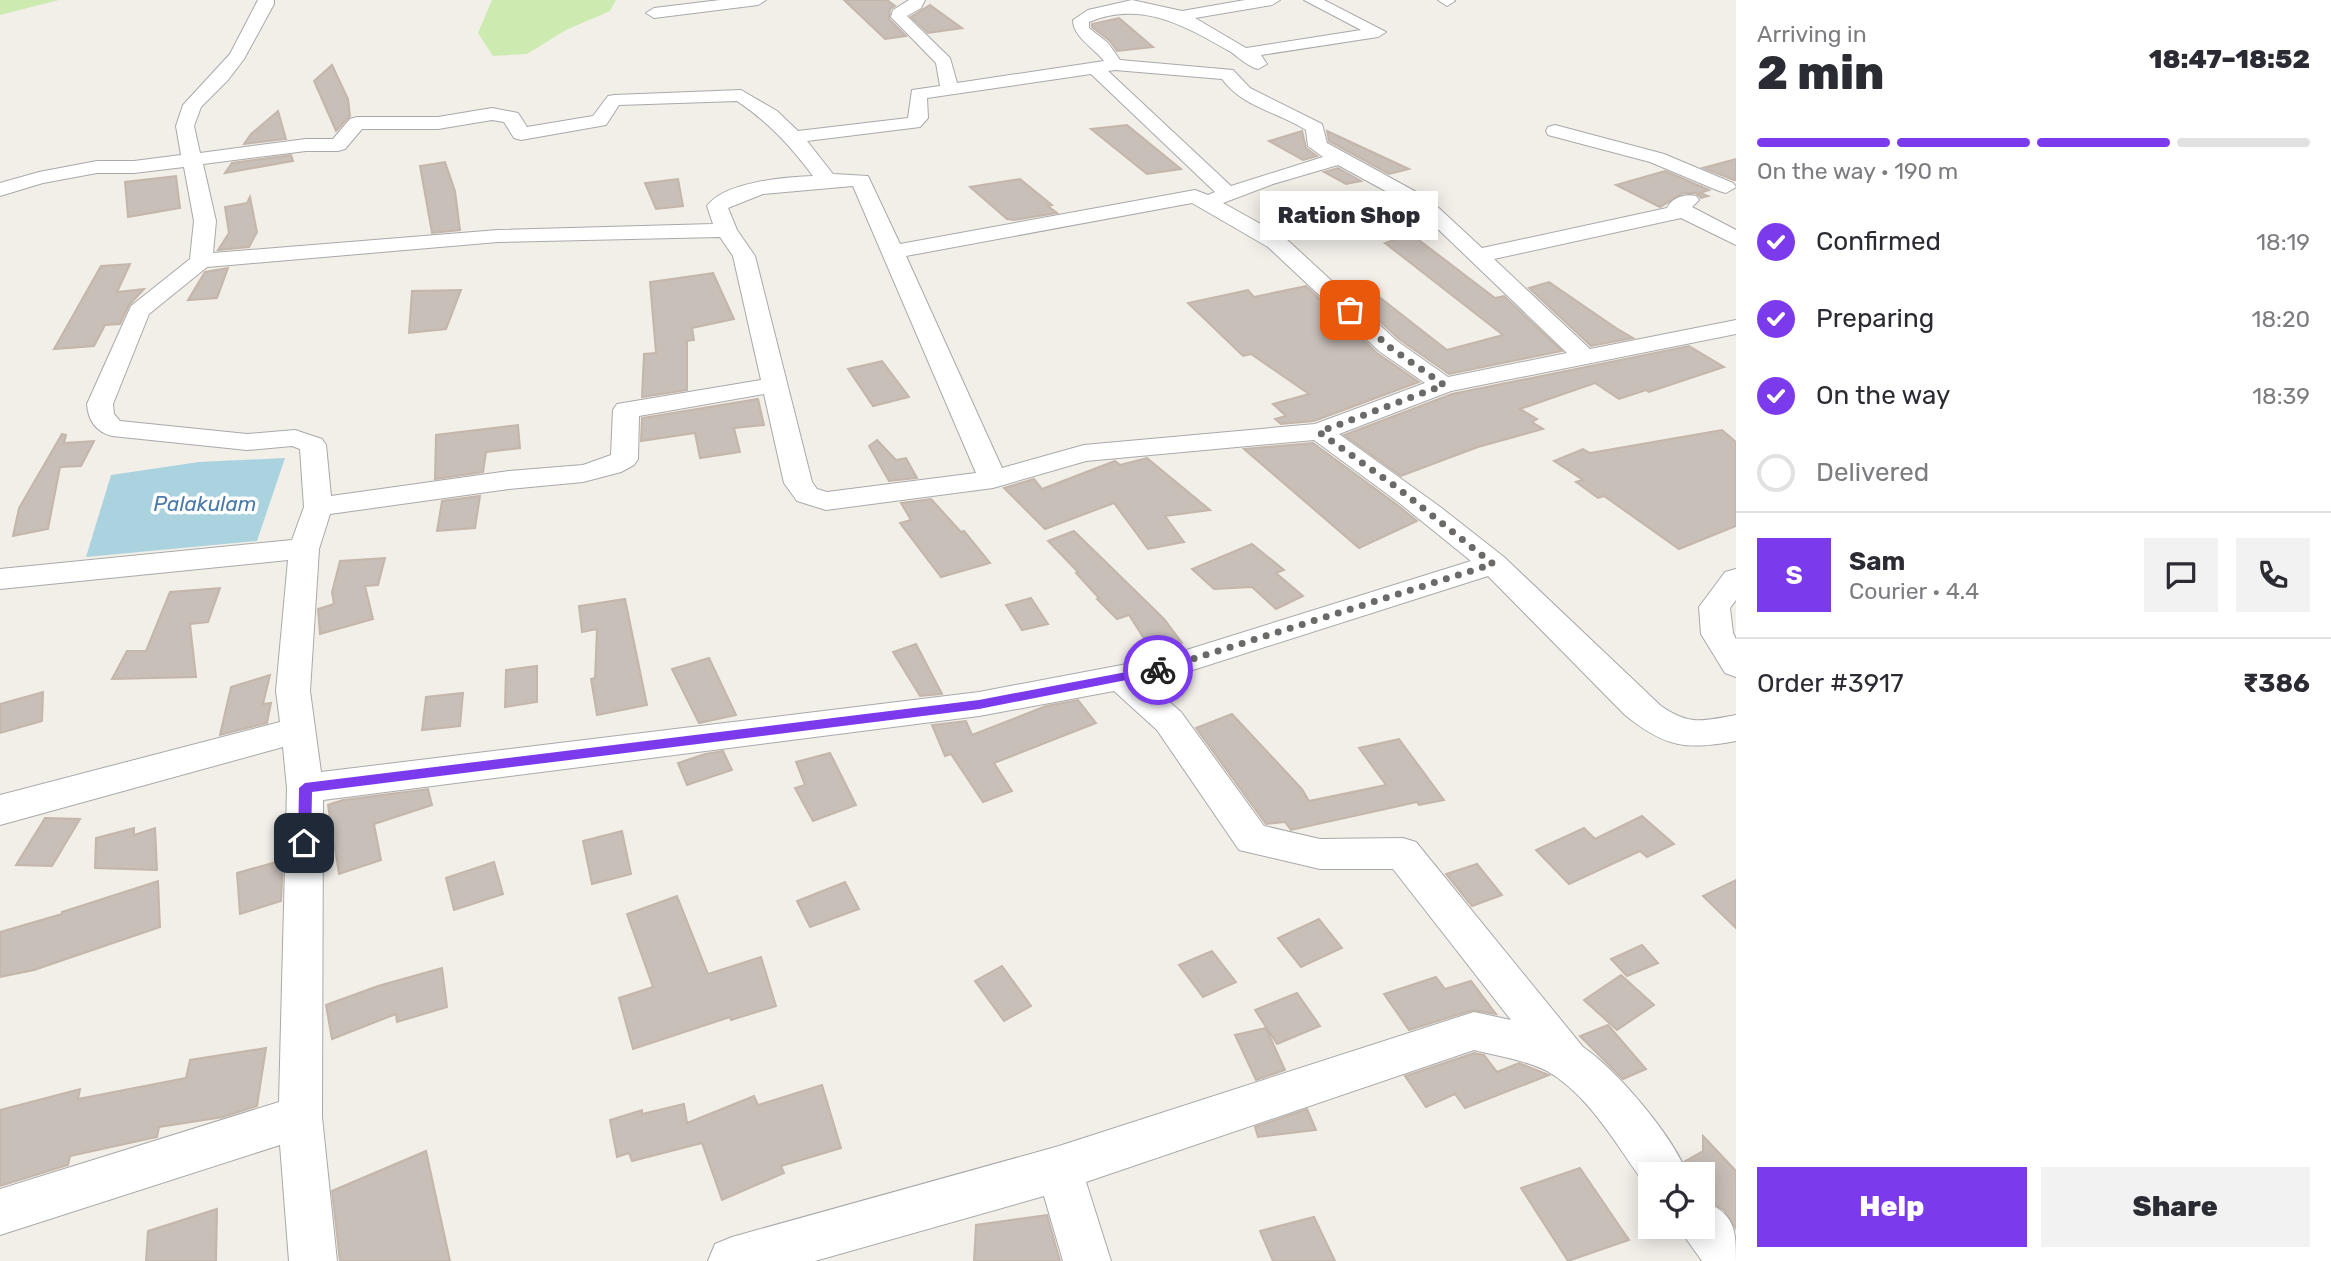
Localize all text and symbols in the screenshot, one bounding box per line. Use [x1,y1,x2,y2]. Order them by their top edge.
text: Arriving in [1757,20,1867,48]
text: 18:47–18:52 [2149,44,2310,75]
text: 2 min [1757,46,1884,101]
text: On the way · 190 m [1757,157,1958,185]
callout: Ration Shop [1261,191,1439,240]
text: Ration Shop [1278,201,1420,229]
icon: check [1757,223,1795,261]
text: Confirmed [1816,226,1941,257]
text: 18:19 [2256,228,2310,256]
pin [1320,280,1380,340]
icon: bag [1331,291,1369,329]
icon: check [1757,300,1795,338]
text: Preparing [1816,303,1934,334]
text: 18:20 [2252,305,2310,333]
icon: check [1757,377,1795,415]
text: On the way [1816,380,1950,411]
text: 18:39 [2252,382,2310,410]
text: Delivered [1816,457,1929,488]
water label: Palakulam [154,491,256,516]
button: chat [2144,538,2218,612]
button: phone [2236,538,2310,612]
text: Sam [1849,546,1905,577]
text: S [1785,560,1803,591]
text: Courier · 4.4 [1849,577,1979,605]
courier [1123,635,1193,705]
icon: bike [1139,651,1177,689]
text: Order #3917 [1757,668,1904,699]
text: ₹386 [2243,668,2310,699]
pin [274,813,334,873]
icon: home [285,824,323,862]
map controls [1638,1162,1715,1239]
button: locate [1638,1162,1715,1239]
button: Help [1757,1167,2027,1247]
button: Share [2041,1167,2310,1247]

